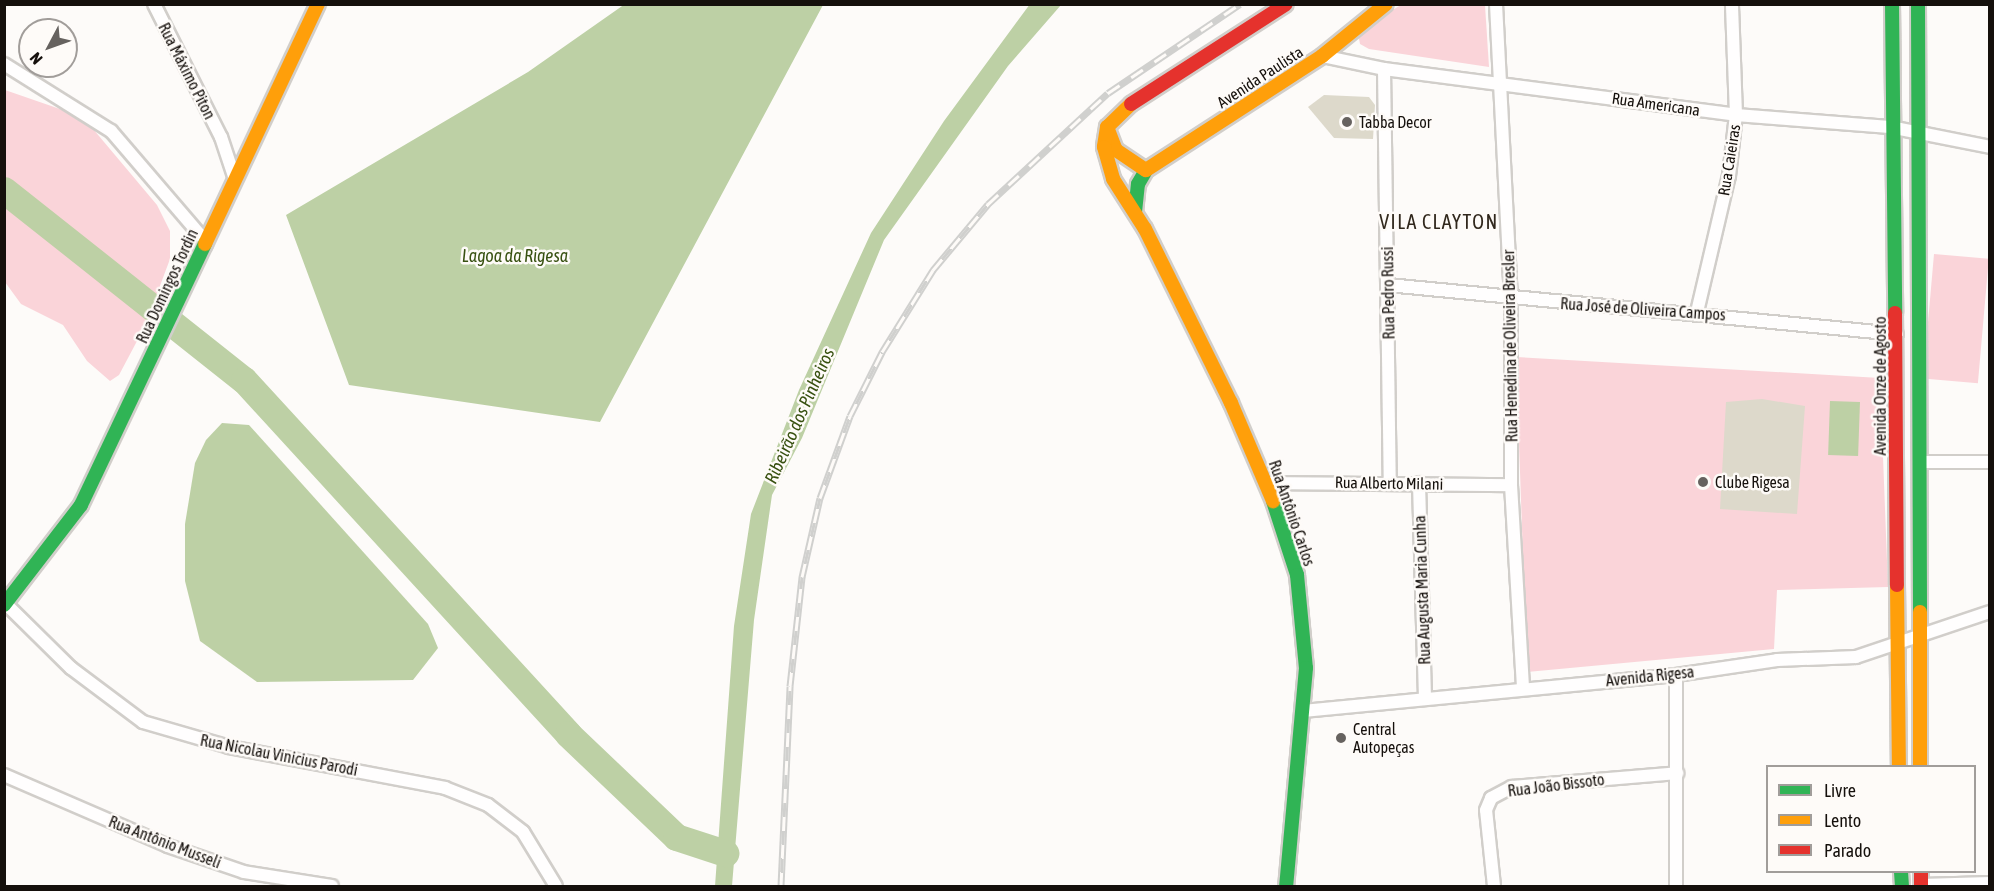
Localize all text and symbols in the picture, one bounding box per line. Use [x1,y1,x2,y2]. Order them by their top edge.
north arrow [18,18,78,78]
street label: Rua Máximo Piton [154,19,220,123]
street label: Avenida Paulista [1213,42,1307,112]
text: N [26,49,46,68]
street label: Rua Americana [1611,88,1701,120]
place label: Tabba Decor [1359,112,1431,132]
marker: Tabba Decor [1340,115,1354,129]
street label: Rua Caieiras [1714,123,1744,197]
district label: VILA CLAYTON [1379,209,1499,233]
street label: Rua Domingos Tordin [132,226,202,346]
water label: Lagoa da Rigesa [462,245,568,267]
street label: Rua Pedro Russi [1378,246,1398,340]
street label: Rua Henedina de Oliveira Bresler [1499,250,1521,442]
street label: Rua José de Oliveira Campos [1560,294,1726,324]
street label: Avenida Onze de Agosto [1870,317,1890,455]
water label: Ribeirão dos Pinheiros [760,345,840,487]
street label: Rua Antônio Carlos [1265,458,1319,568]
street label: Rua Alberto Milani [1335,472,1443,494]
place label: Clube Rigesa [1715,472,1790,492]
marker: Clube Rigesa [1696,475,1710,489]
street label: Rua Augusta Maria Cunha [1410,515,1434,665]
street label: Avenida Rigesa [1605,662,1695,690]
place label: Central Autopeças [1353,719,1414,757]
street label: Rua Nicolau Vinicius Parodi [199,730,359,780]
marker: Central Autopeças [1334,731,1348,745]
legend [1766,765,1976,873]
street label: Rua João Bissoto [1507,770,1605,800]
text: Livre [1824,780,1856,801]
text: Lento [1824,810,1861,831]
street label: Rua Antônio Musseli [106,812,224,872]
text: Parado [1824,840,1871,861]

